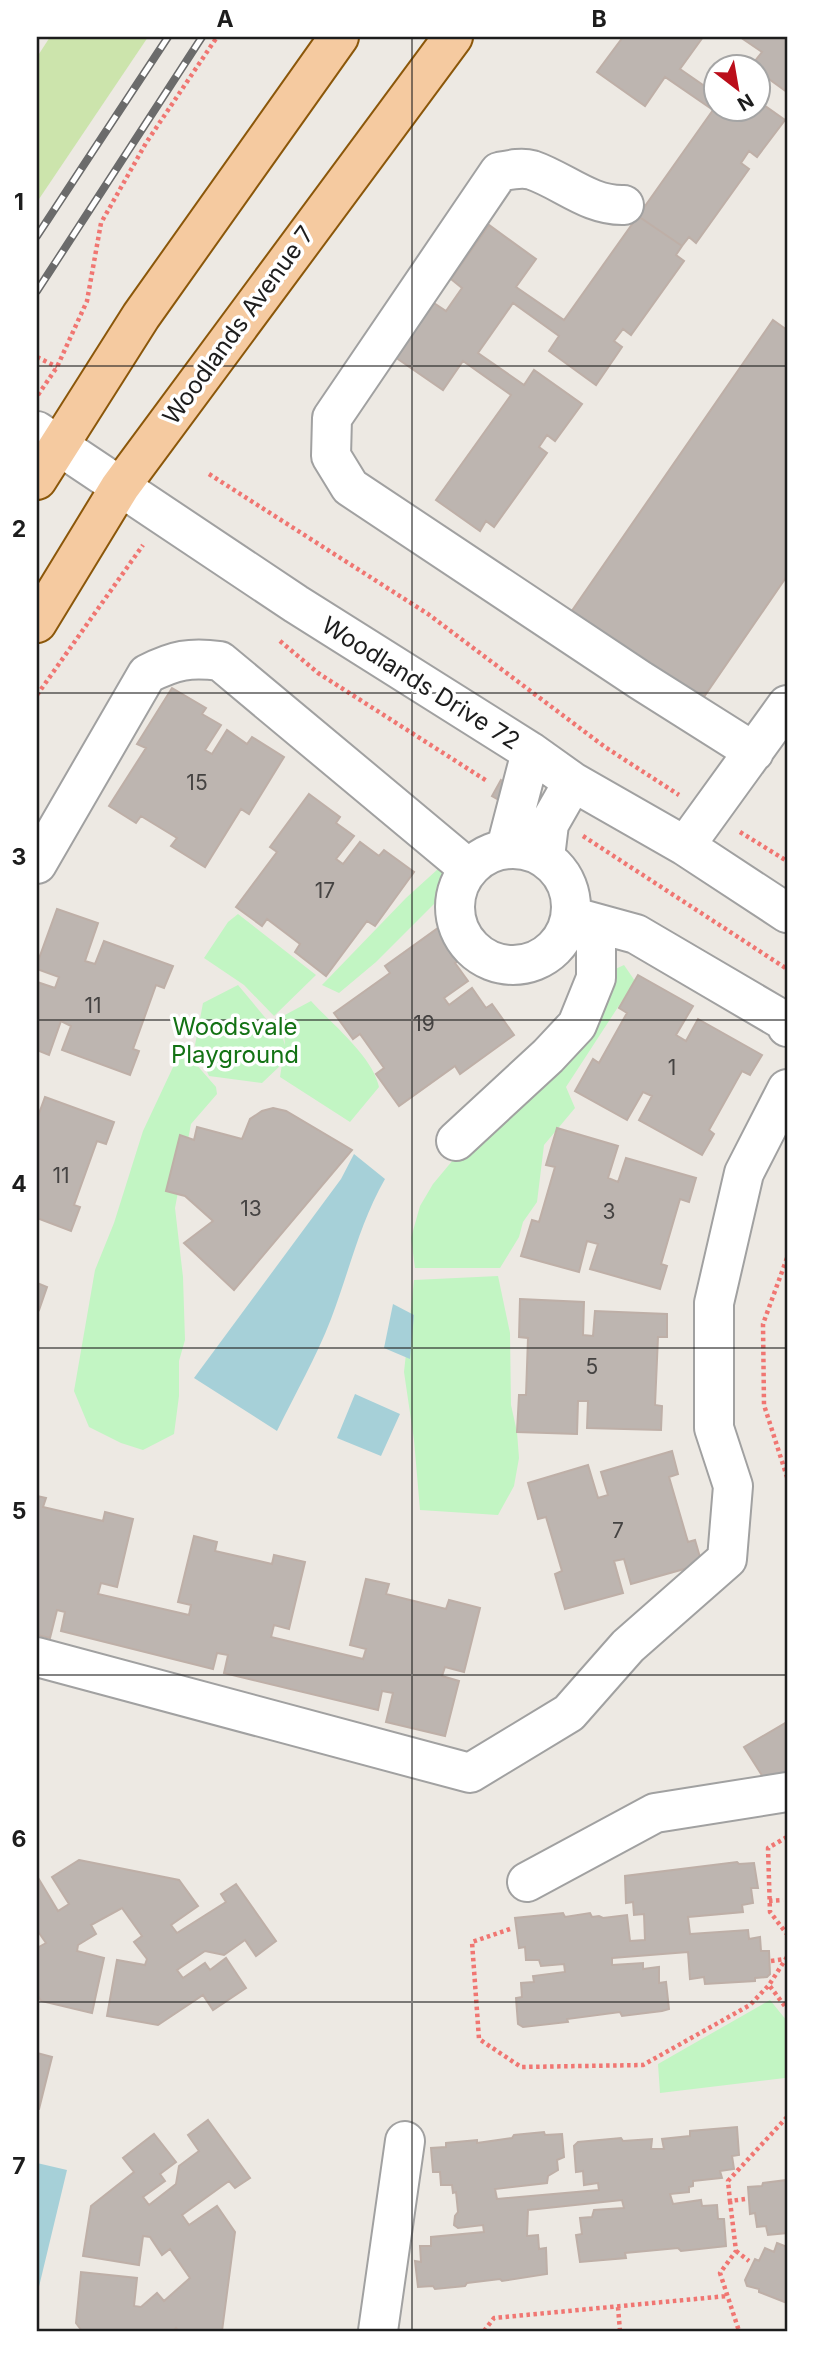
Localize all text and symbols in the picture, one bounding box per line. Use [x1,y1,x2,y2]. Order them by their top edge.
text: A [216,5,234,33]
text: B [591,5,607,33]
north arrow [702,52,772,122]
text: N [733,89,758,116]
text: 1 [14,188,24,216]
street label: Woodlands Avenue 7 [156,220,320,430]
text: 2 [12,515,26,543]
street label: Woodlands Drive 72 [317,610,525,756]
house number: 15 [186,770,208,795]
text: 3 [12,843,26,871]
house number: 17 [315,878,335,903]
house number: 11 [84,993,102,1018]
house number: 19 [413,1011,435,1036]
park label: Woodsvale Playground [171,1012,299,1069]
house number: 1 [668,1055,676,1080]
house number: 11 [52,1163,70,1188]
text: 4 [11,1170,27,1198]
house number: 13 [240,1196,262,1221]
house number: 3 [603,1199,615,1224]
house number: 5 [586,1354,598,1379]
text: 5 [12,1497,26,1525]
house number: 7 [612,1518,624,1543]
text: 6 [12,1825,26,1853]
text: 7 [12,2152,26,2180]

